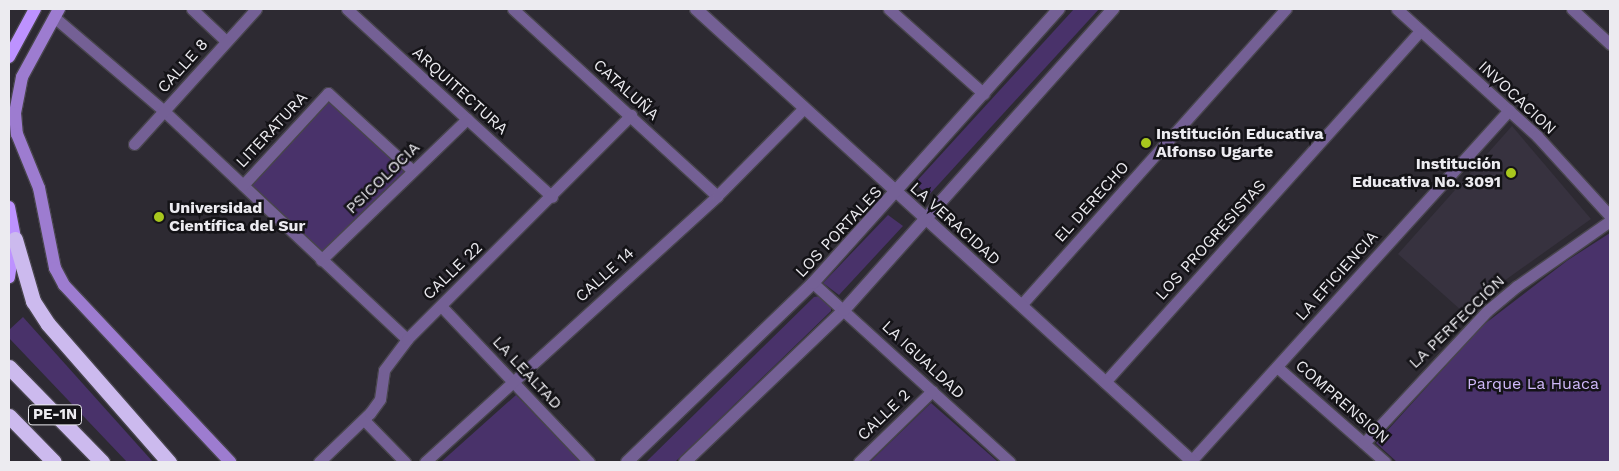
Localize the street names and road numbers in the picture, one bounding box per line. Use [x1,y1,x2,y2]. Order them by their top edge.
street label: CALLE 8 [154,35,212,97]
street label: ARQUITECTURA [408,43,512,139]
street label: CATALUÑA [589,55,663,125]
street label: INVOCACION [1474,57,1560,139]
street label: LITERATURA [232,88,312,172]
street label: PSICOLOCIA [342,138,424,218]
street label: EL DERECHO [1051,158,1133,246]
street label: LOS PROGRESISTAS [1152,176,1270,304]
street label: LA VERACIDAD [905,178,1005,270]
street label: LOS PORTALES [792,182,886,282]
street label: LA EFICIENCIA [1292,227,1382,325]
street label: CALLE 22 [419,238,487,304]
street label: CALLE 14 [572,244,638,306]
street label: LA PERFECCIÓN [1405,271,1509,373]
street label: LA IGUALDAD [878,317,968,403]
street label: LA LEALTAD [488,332,566,414]
street label: COMPRENSION [1291,356,1393,448]
street label: CALLE 2 [854,385,914,445]
road number: PE-1N [28,402,82,428]

